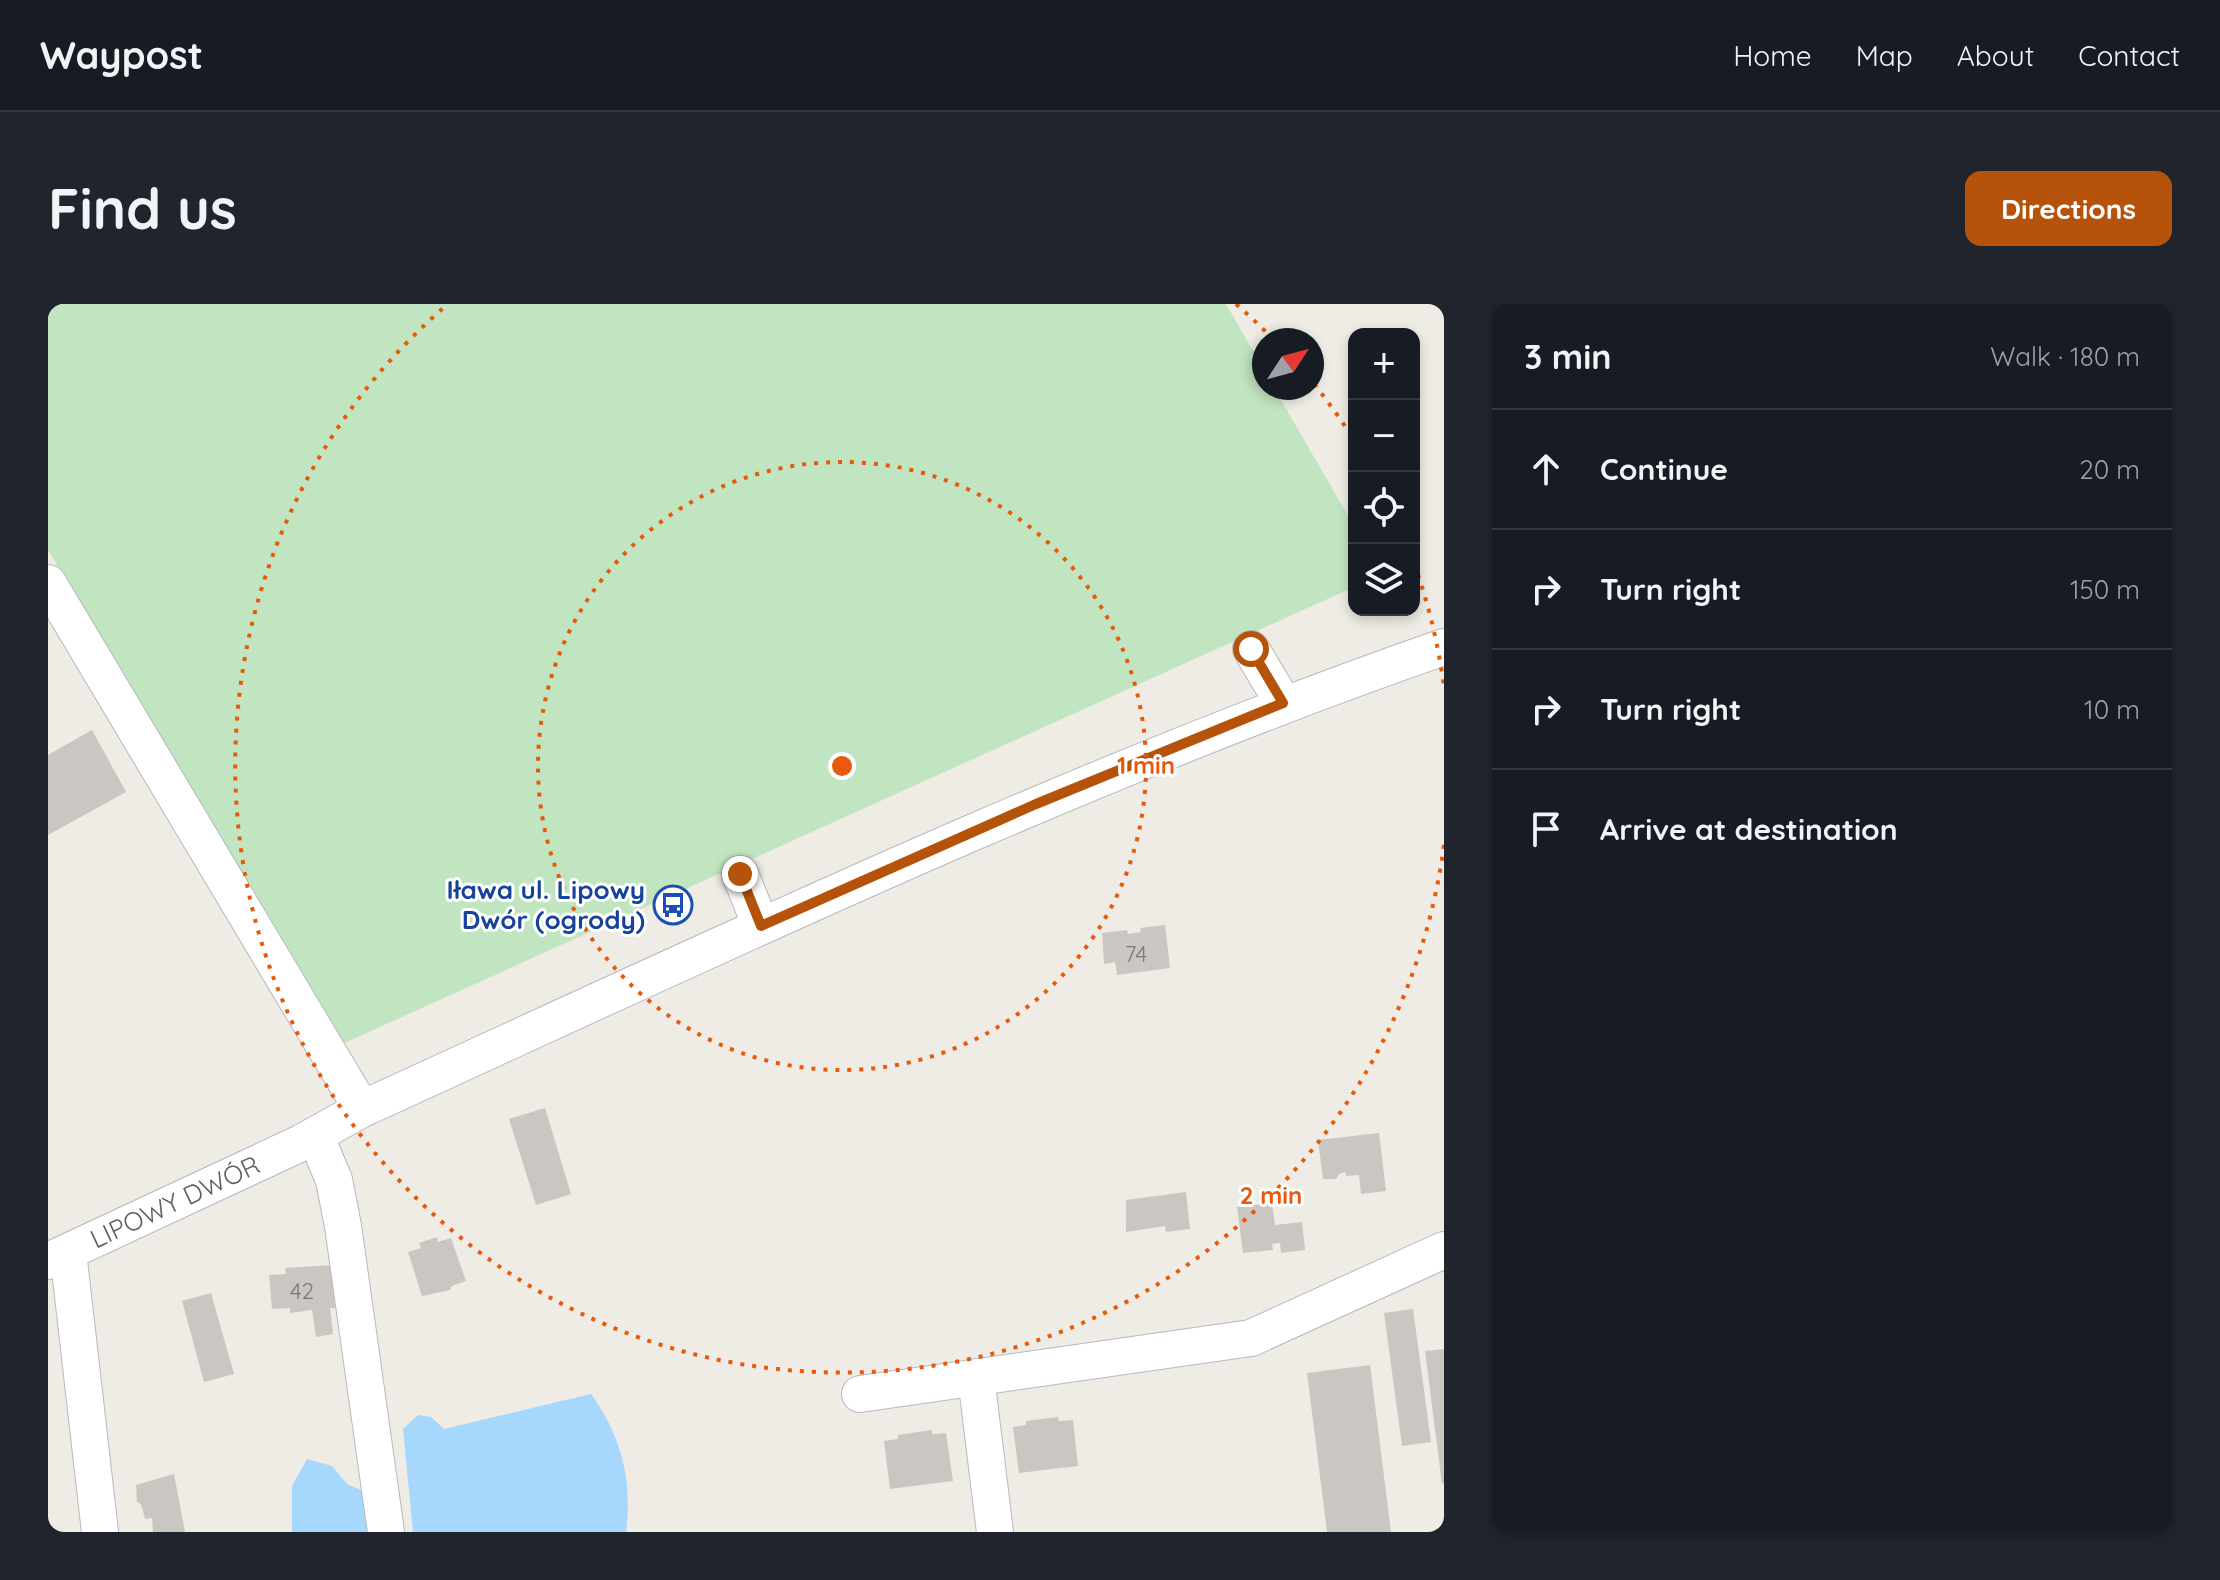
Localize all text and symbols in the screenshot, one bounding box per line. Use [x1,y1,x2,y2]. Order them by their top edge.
text: Waypost [40,31,203,79]
text: Home [1733,38,1812,73]
text: Map [1856,38,1913,73]
text: About [1957,38,2034,73]
text: Contact [2078,38,2180,73]
button: Directions [1965,171,2172,246]
text: Find us [48,173,237,243]
north arrow [1252,328,1324,400]
map controls [1348,328,1420,616]
button: + [1348,328,1420,400]
text: 3 min [1524,335,1611,378]
text: Walk · 180 m [1990,340,2140,373]
button: − [1348,400,1420,472]
icon: ahead [1524,447,1568,491]
text: Continue [1600,450,1728,488]
text: 20 m [2079,453,2140,486]
button: locate [1348,472,1420,544]
button: layers [1348,544,1420,616]
icon: right [1524,567,1568,611]
text: Turn right [1600,570,1741,608]
text: 150 m [2070,573,2140,606]
route start [1233,631,1269,667]
icon: right [1524,687,1568,731]
text: Turn right [1600,690,1741,728]
text: 10 m [2084,693,2140,726]
text: 1 min [1117,750,1175,780]
centre of rings [828,752,856,780]
icon: arrive [1524,807,1568,851]
text: Arrive at destination [1600,810,1898,848]
route end [722,856,758,892]
place label: Iława ul. Lipowy Dwór (ogrody) [446,873,645,936]
bus stop icon: Iława ul. Lipowy Dwór (ogrody) [652,884,694,926]
house number: 74 [1125,940,1147,968]
street label: LIPOWY DWÓR [85,1148,265,1255]
text: 2 min [1240,1180,1302,1210]
house number: 42 [290,1277,314,1305]

